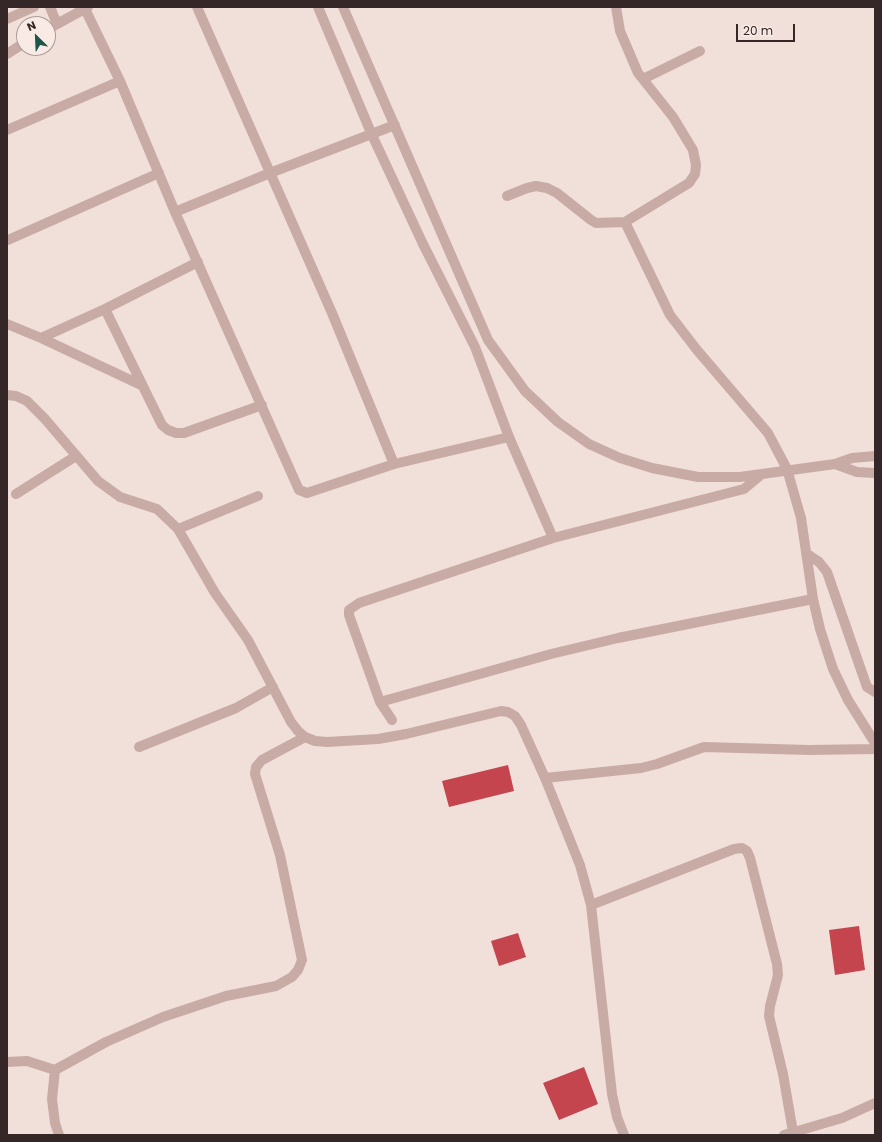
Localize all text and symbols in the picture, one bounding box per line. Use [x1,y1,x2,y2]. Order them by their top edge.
north arrow [16,16,56,56]
scale bar [738,16,797,42]
text: N [24,17,39,35]
text: 20 m [743,22,773,39]

